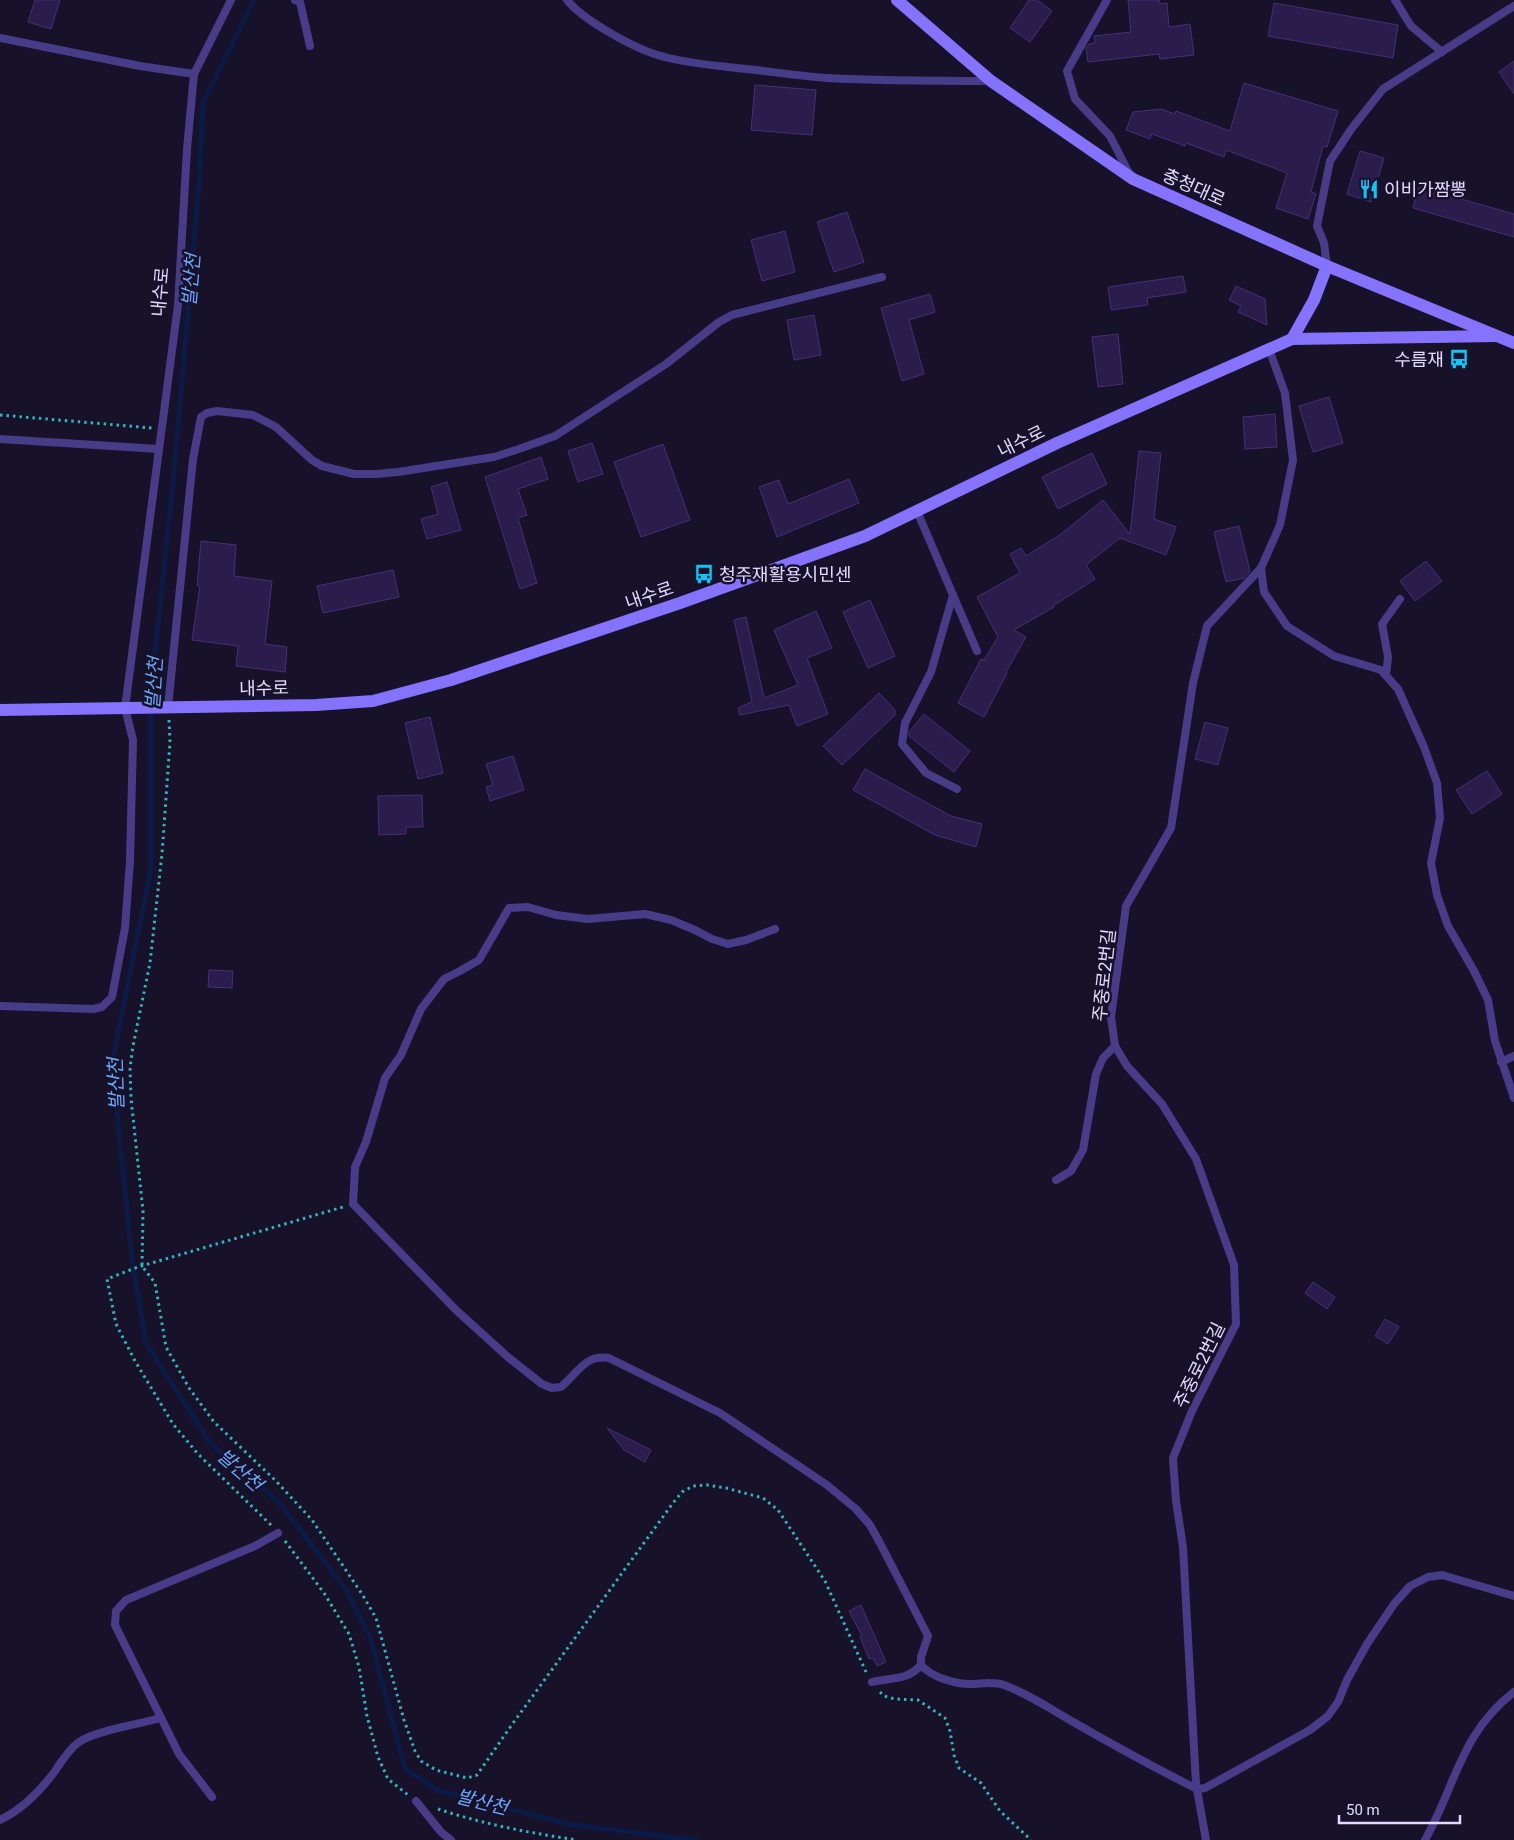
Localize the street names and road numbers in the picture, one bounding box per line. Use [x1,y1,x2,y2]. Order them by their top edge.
street label: 충청대로 [1159,164,1229,210]
street label: 내수로 [147,266,173,318]
street label: 내수로 [994,421,1048,461]
street label: 내수로 [622,577,676,613]
street label: 내수로 [239,677,289,699]
street label: 주중로2번길 [1089,928,1119,1022]
street label: 주중로2번길 [1169,1319,1229,1411]

